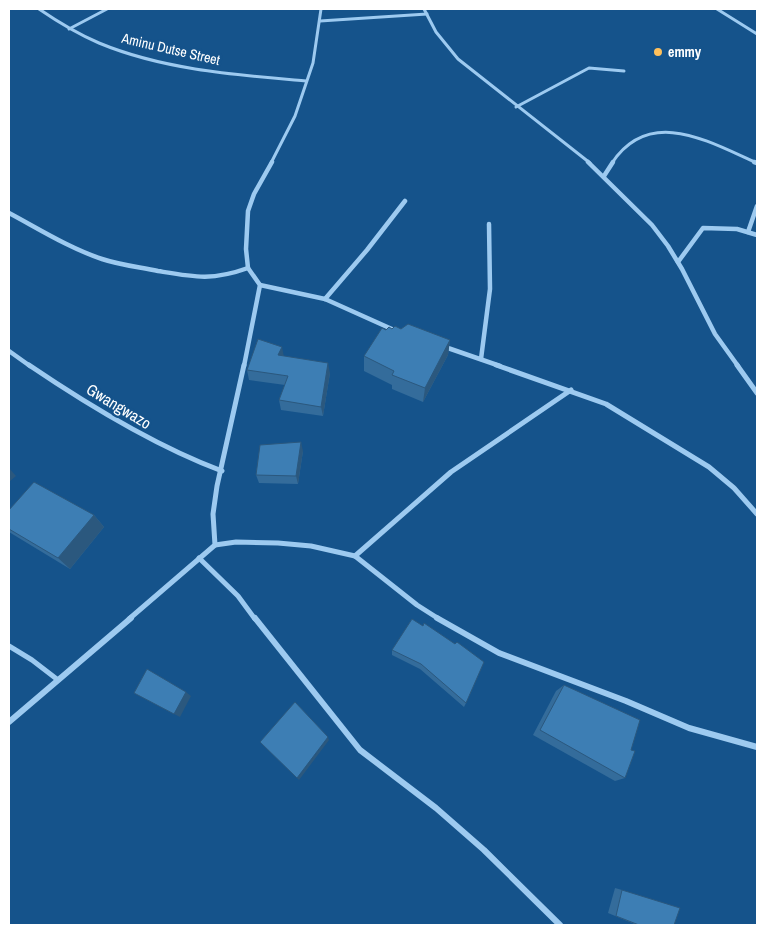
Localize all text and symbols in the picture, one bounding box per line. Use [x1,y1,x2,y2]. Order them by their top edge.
street label: Aminu Dutse Street [119,29,222,69]
place label: emmy [668,43,702,61]
marker: emmy [652,46,664,58]
street label: Gwangwazo [82,378,156,434]

